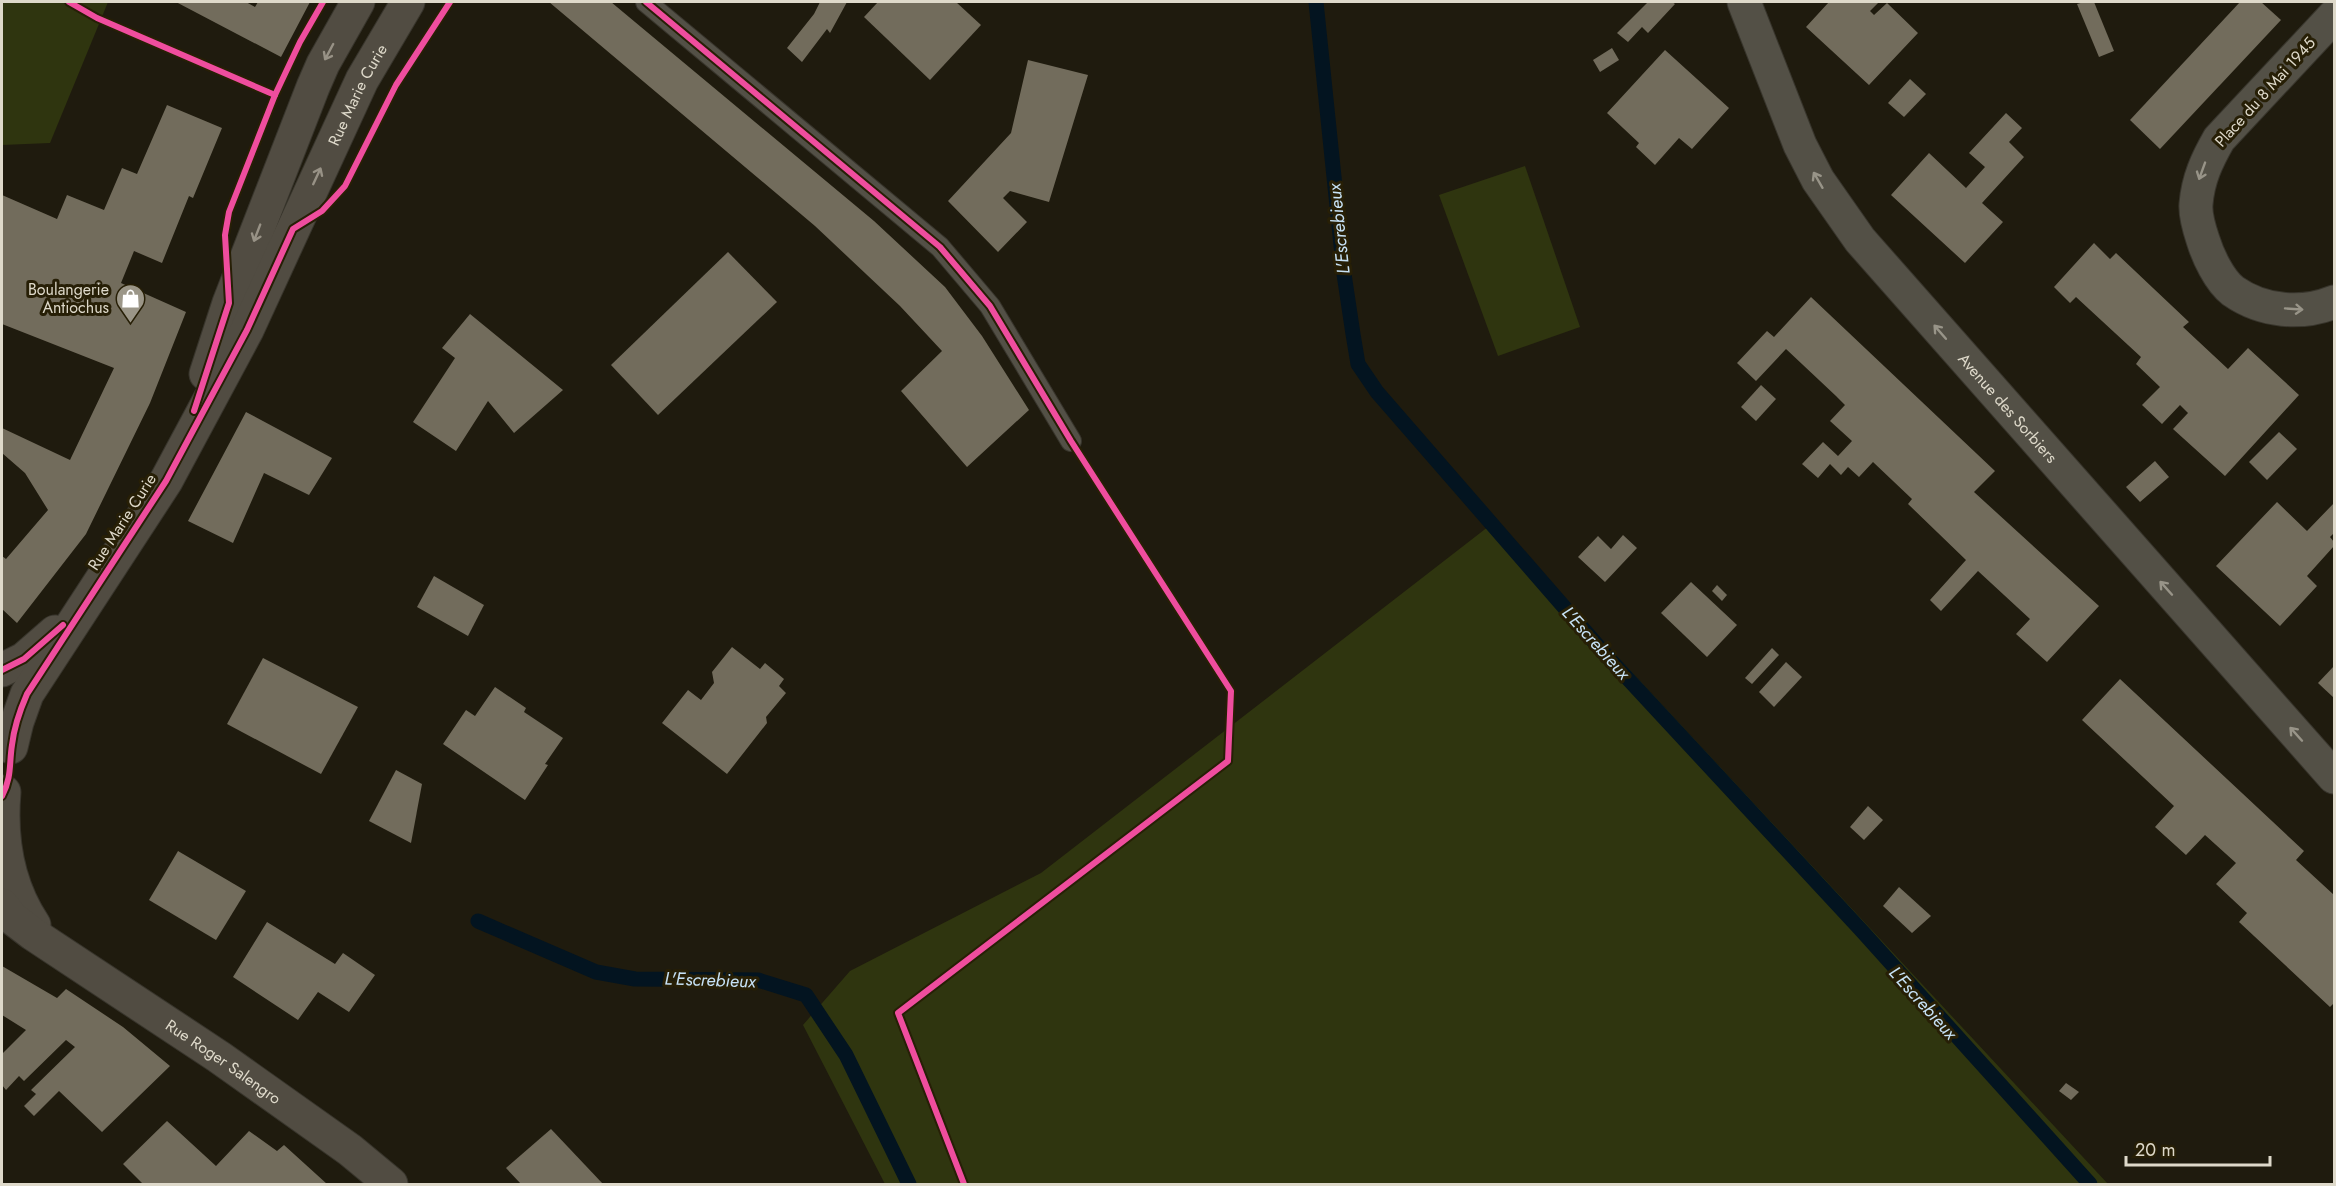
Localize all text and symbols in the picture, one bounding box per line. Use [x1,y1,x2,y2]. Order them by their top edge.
street label: Place du 8 Mai 1945 [2209,32,2321,152]
street label: Rue Marie Curie [322,39,392,149]
one-way arrow [323,43,335,60]
one-way arrow [2196,161,2207,180]
one-way arrow [312,167,324,185]
one-way arrow [1812,171,1823,189]
water label: L'Escrebieux [1321,181,1357,276]
one-way arrow [250,223,261,242]
place label: Boulangerie Antiochus [28,278,109,319]
shop icon: Boulangerie Antiochus [114,282,146,324]
one-way arrow [2284,304,2304,315]
one-way arrow [1933,324,1946,340]
street label: Avenue des Sorbiers [1953,348,2063,468]
street label: Rue Marie Curie [82,469,162,575]
one-way arrow [2159,580,2173,595]
water label: L'Escrebieux [1556,600,1637,687]
one-way arrow [2289,726,2303,741]
water label: L'Escrebieux [1883,960,1964,1047]
water label: L'Escrebieux [664,965,758,995]
street label: Rue Roger Salengro [161,1013,286,1109]
scale bar [2126,1129,2270,1167]
text: 20 m [2135,1137,2175,1163]

